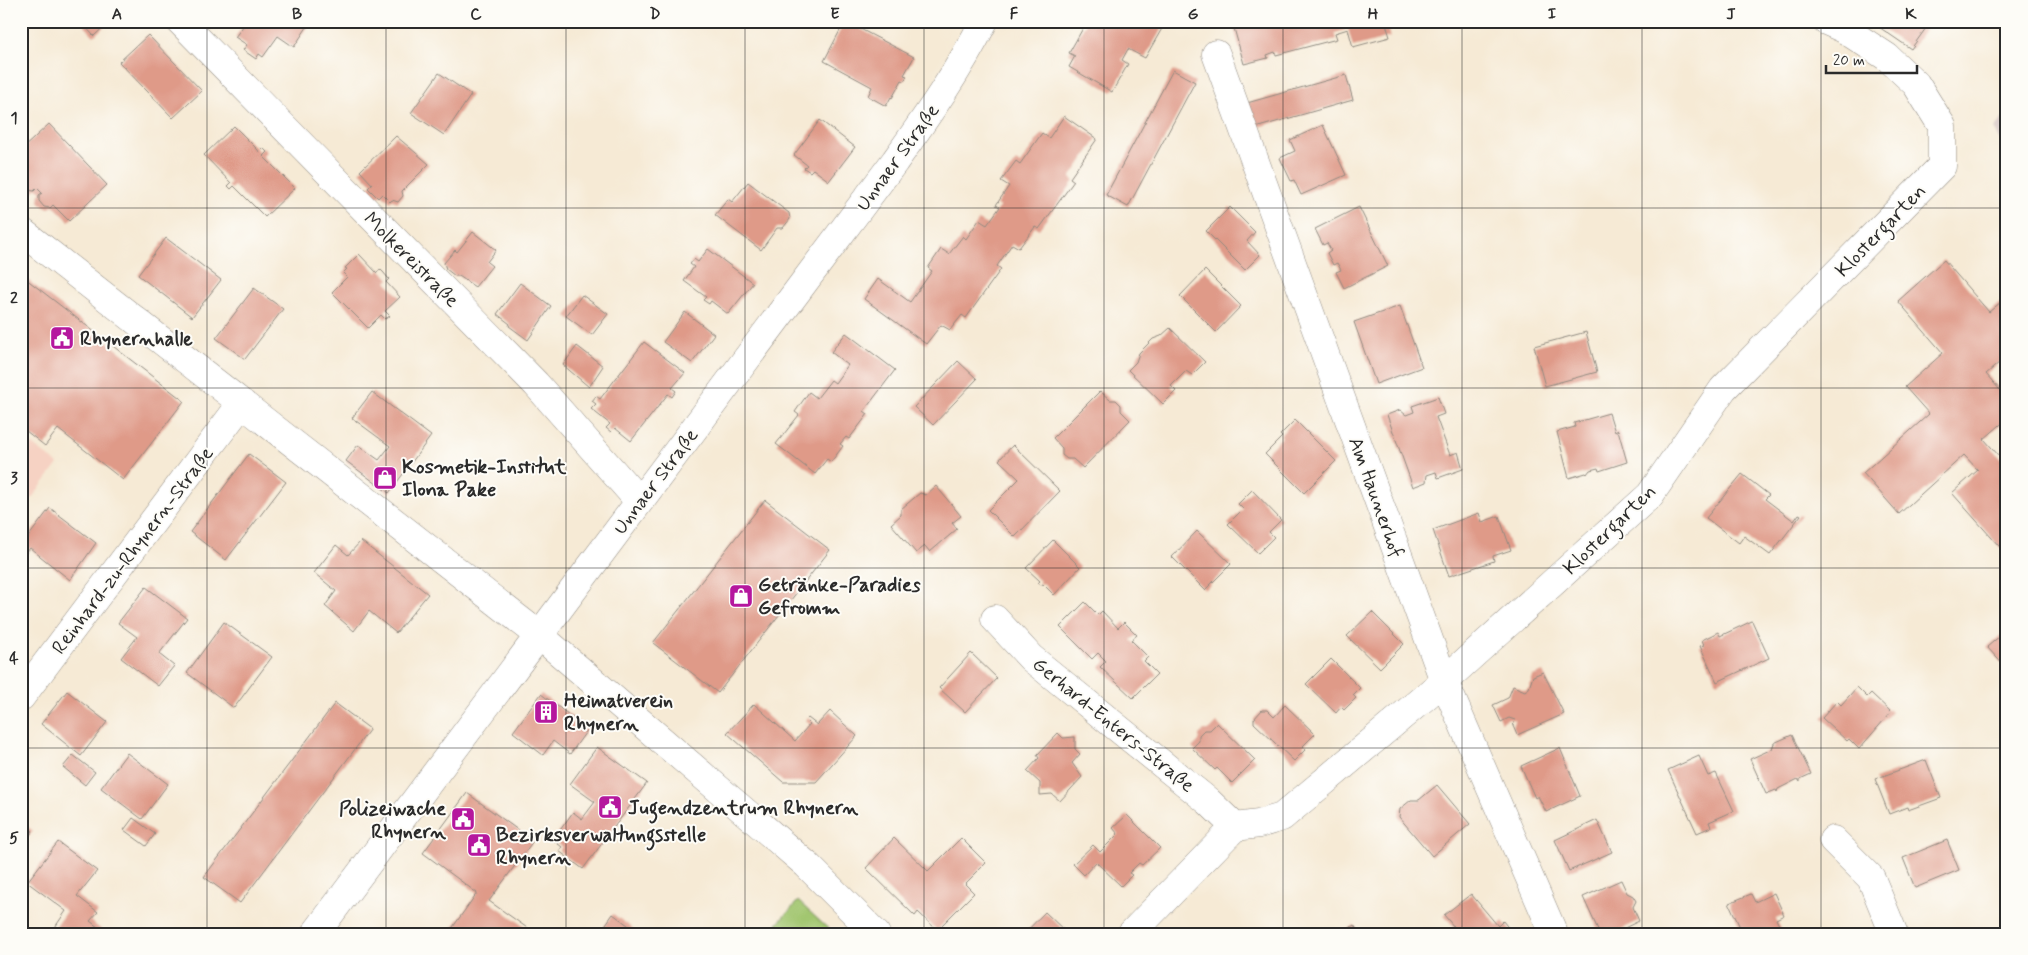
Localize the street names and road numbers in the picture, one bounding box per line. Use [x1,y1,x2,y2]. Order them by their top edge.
street label: Unnaer Straße [850,99,946,217]
street label: Klostergarten [1830,178,1934,285]
street label: Molkereistraße [357,206,465,314]
street label: Unnaer Straße [607,423,705,541]
street label: Am Haunerhof [1341,433,1410,562]
street label: Reinhard-zu-Rhynern-Straße [46,441,220,660]
street label: Klostergarten [1557,479,1664,583]
street label: Gerhard-Enters-Straße [1026,651,1200,799]

